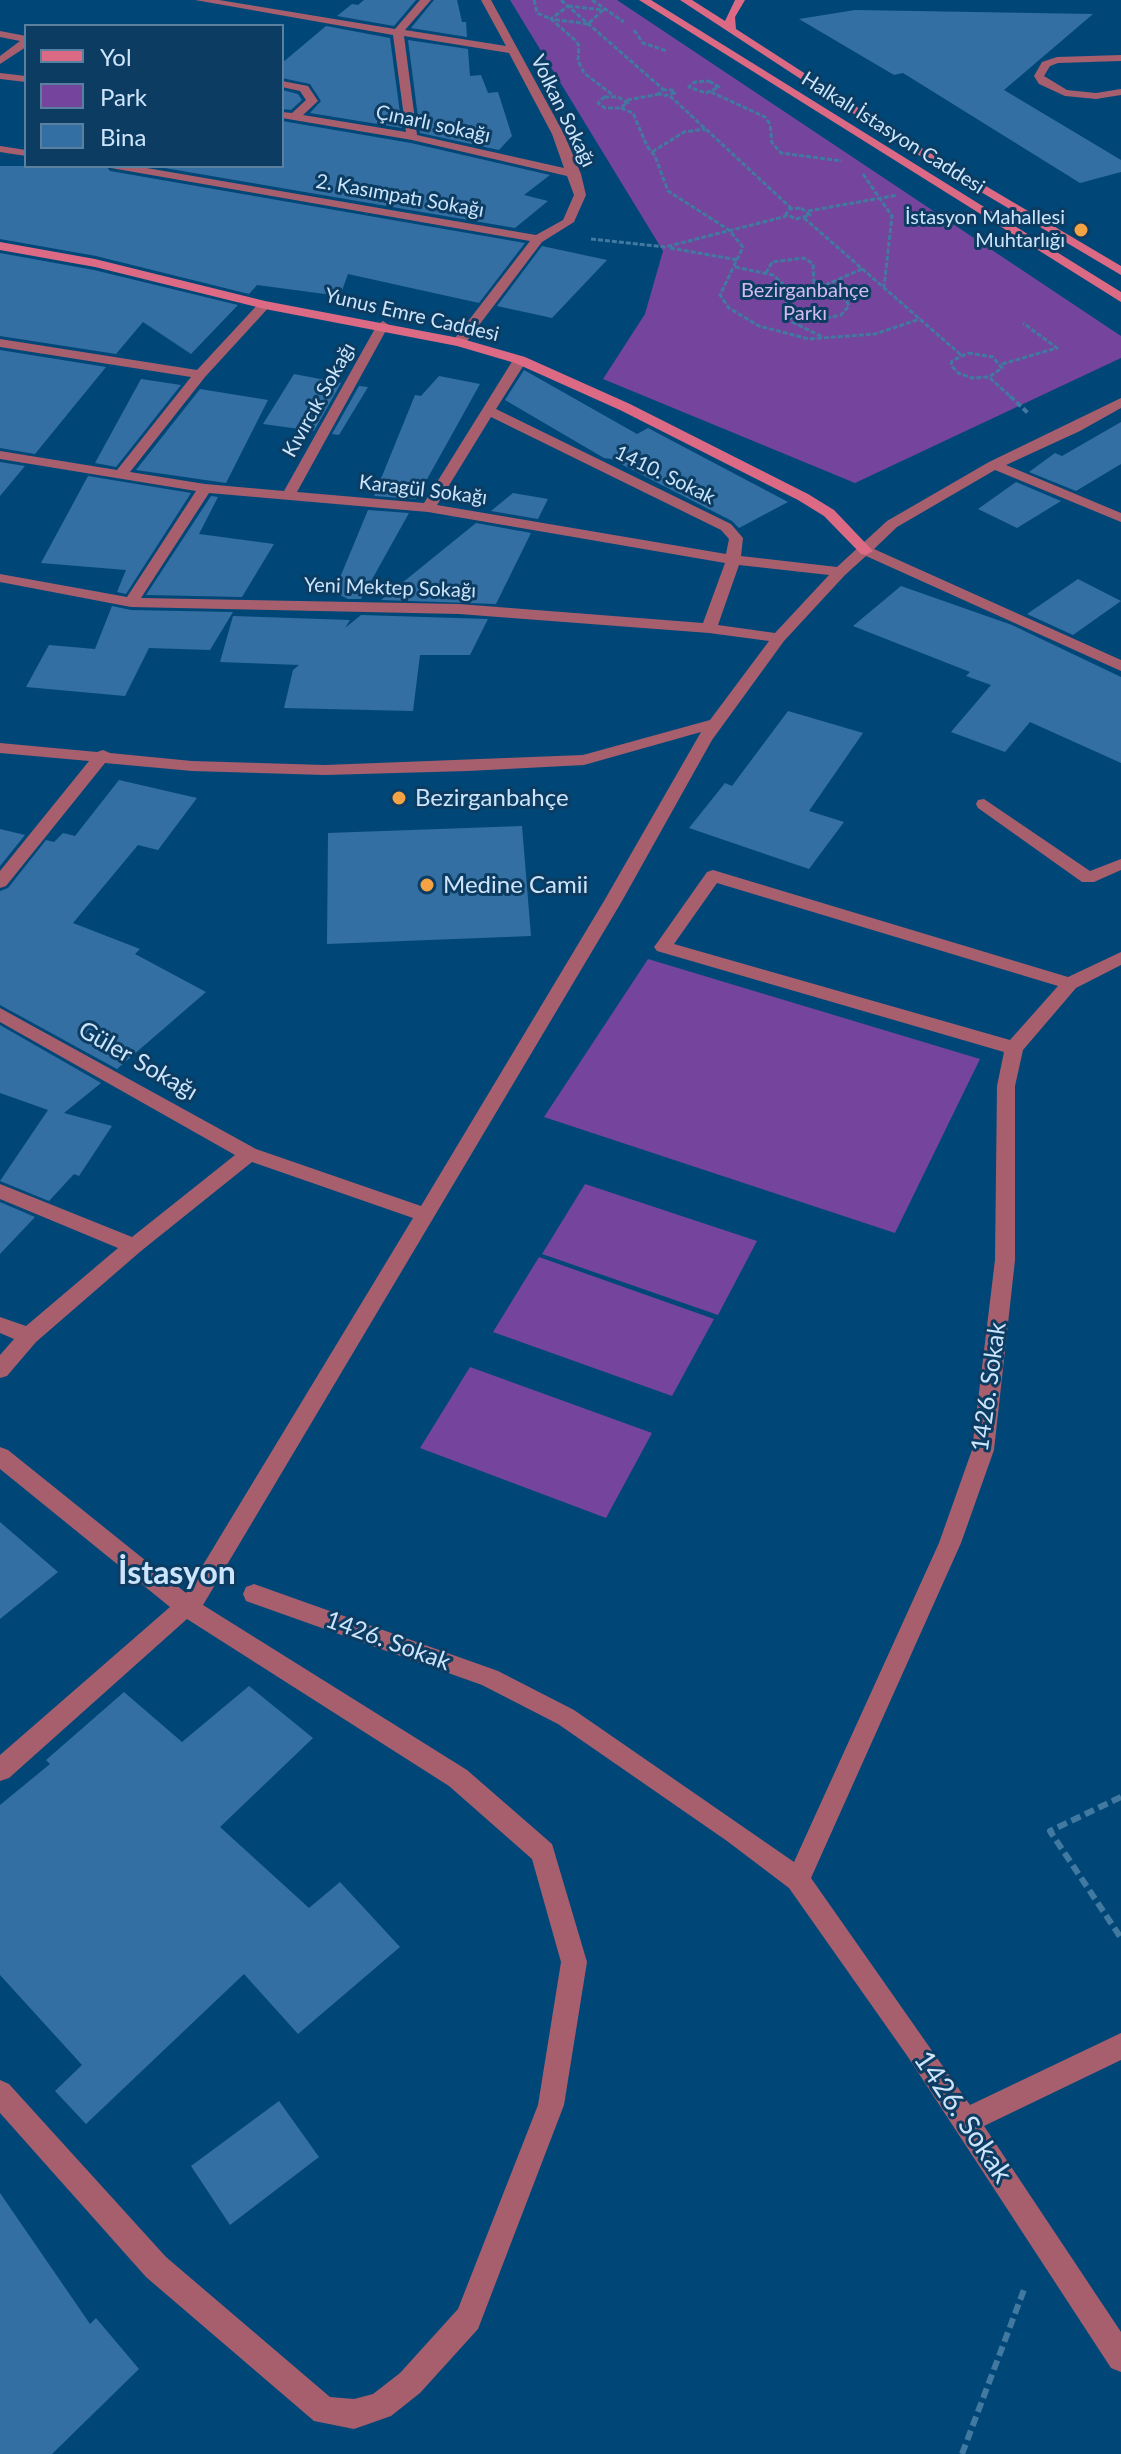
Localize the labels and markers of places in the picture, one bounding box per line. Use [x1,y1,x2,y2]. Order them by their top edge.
place label: İstasyon Mahallesi Muhtarlığı [905,206,1065,253]
marker: İstasyon Mahallesi Muhtarlığı [1072,221,1090,239]
place label: Bezirganbahçe [415,784,569,812]
marker: Bezirganbahçe [390,789,408,807]
place label: Medine Camii [443,871,588,899]
marker: Medine Camii [418,876,436,894]

